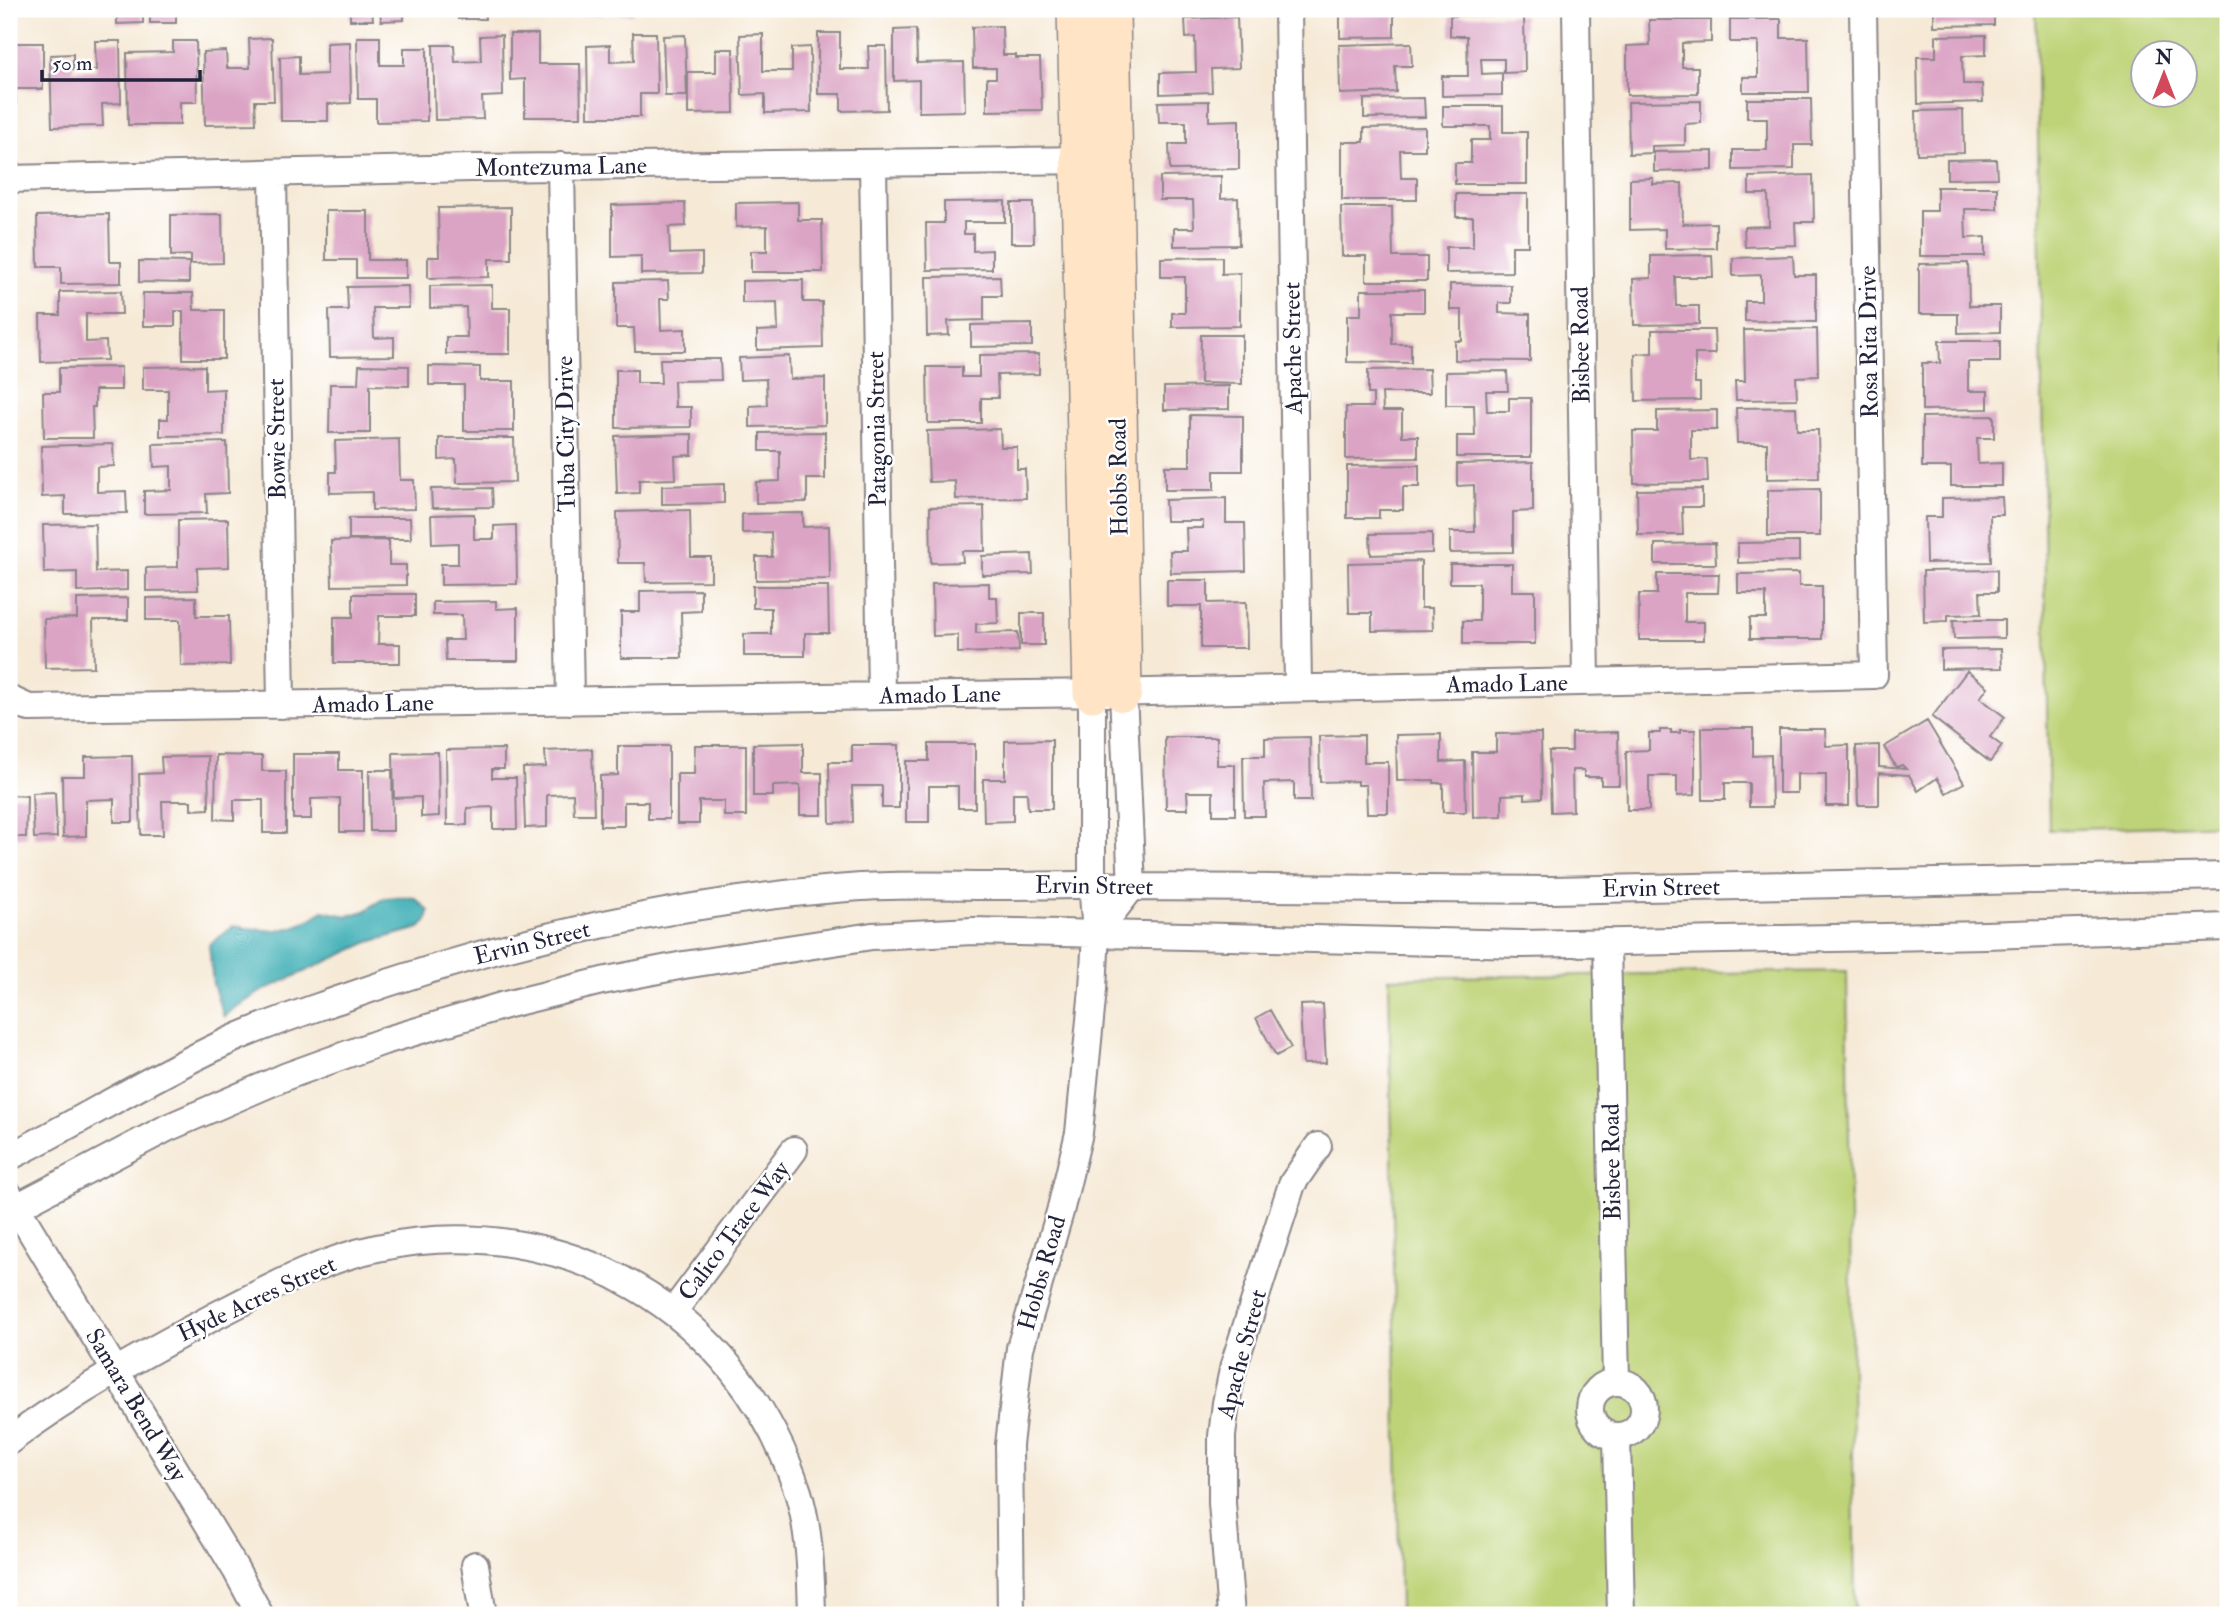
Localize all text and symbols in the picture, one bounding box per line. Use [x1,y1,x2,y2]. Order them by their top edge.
scale bar [42,38,200,82]
north arrow [2128,38,2198,108]
text: N [2154,46,2173,70]
text: 50 m [52,50,93,77]
street label: Montezuma Lane [475,150,647,184]
street label: Rosa Rita Drive [1852,265,1886,419]
street label: Apache Street [1276,281,1310,415]
street label: Bisbee Road [1564,286,1598,404]
street label: Patagonia Street [860,351,894,507]
street label: Tuba City Drive [549,356,583,512]
street label: Bowie Street [260,378,294,500]
street label: Hobbs Road [1102,418,1136,536]
street label: Amado Lane [1445,667,1568,701]
street label: Amado Lane [878,678,1001,712]
street label: Amado Lane [311,687,434,721]
street label: Ervin Street [1035,869,1154,903]
street label: Ervin Street [1602,871,1721,905]
street label: Ervin Street [471,914,593,972]
street label: Bisbee Road [1595,1103,1629,1221]
street label: Calico Trace Way [671,1155,797,1307]
street label: Hobbs Road [1011,1212,1073,1334]
street label: Hyde Acres Street [173,1249,341,1349]
street label: Apache Street [1210,1286,1274,1423]
street label: Samara Bend Way [78,1323,194,1487]

